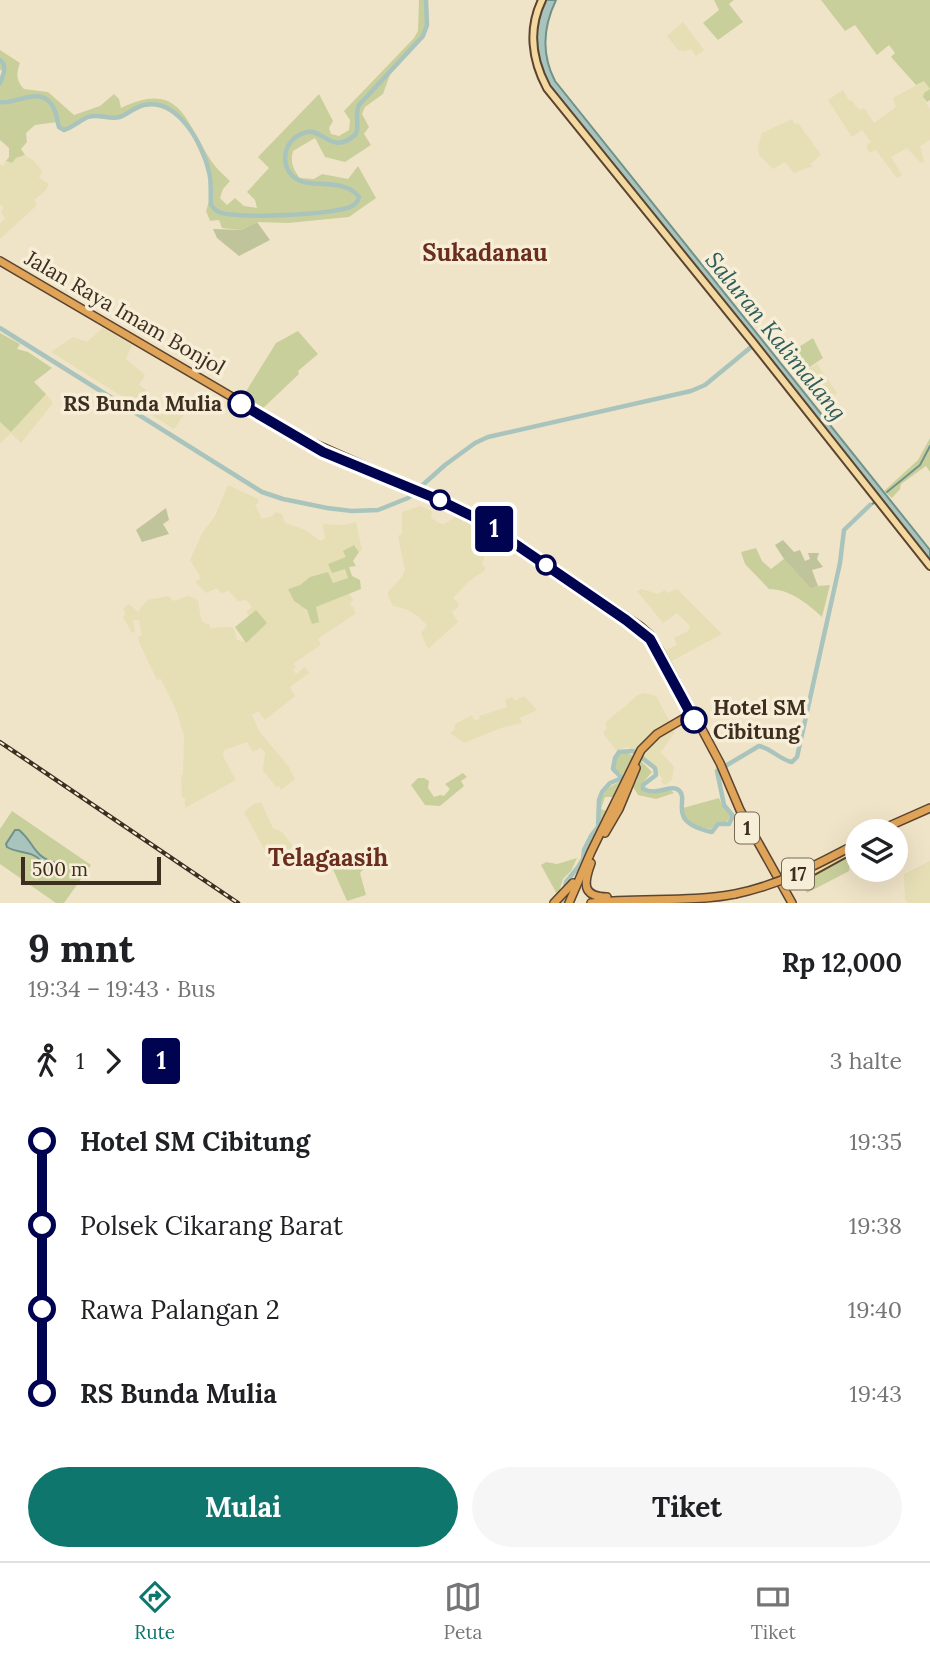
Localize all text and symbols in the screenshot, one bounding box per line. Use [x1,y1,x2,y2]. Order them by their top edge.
district label: Sukadanau [422,237,548,268]
street label: Jalan Raya Imam Bonjol [19,244,230,381]
water label: Saluran Kalimalang [700,246,853,426]
place label: RS Bunda Mulia [63,390,222,417]
marker: RS Bunda Mulia [228,391,254,417]
unlabelled marker [430,490,450,510]
line badge: 1 [471,506,517,552]
text: 1 [489,513,499,544]
unlabelled marker [536,555,556,575]
place label: Hotel SM Cibitung [713,694,806,745]
marker: Hotel SM Cibitung [681,707,707,733]
road number: 1 [735,813,759,844]
map controls [845,819,908,882]
button: layers [845,819,908,882]
district label: Telagaasih [268,842,388,873]
scale bar [21,854,161,886]
text: 500 m [32,857,88,881]
road number: 17 [782,859,814,890]
text: 9 mnt [28,924,135,972]
text: Rp 12,000 [782,946,902,979]
text: 19:34 – 19:43 · Bus [28,974,215,1003]
icon: walk [28,1042,66,1080]
icon: forward [94,1042,132,1080]
text: 1 [156,1045,166,1076]
text: 1 [76,1046,84,1075]
text: 3 halte [830,1046,902,1075]
text: Hotel SM Cibitung [80,1125,310,1158]
text: 19:35 [849,1127,902,1156]
text: Polsek Cikarang Barat [80,1209,343,1242]
text: 19:38 [849,1211,902,1240]
text: Rawa Palangan 2 [80,1293,280,1326]
text: 19:40 [848,1295,902,1324]
text: RS Bunda Mulia [80,1377,277,1410]
text: 19:43 [849,1379,902,1408]
button: Mulai [28,1467,458,1547]
button: Tiket [472,1467,902,1547]
tab: Rute [134,1578,175,1644]
tab: Peta [444,1578,482,1644]
tab: Tiket [751,1578,796,1644]

